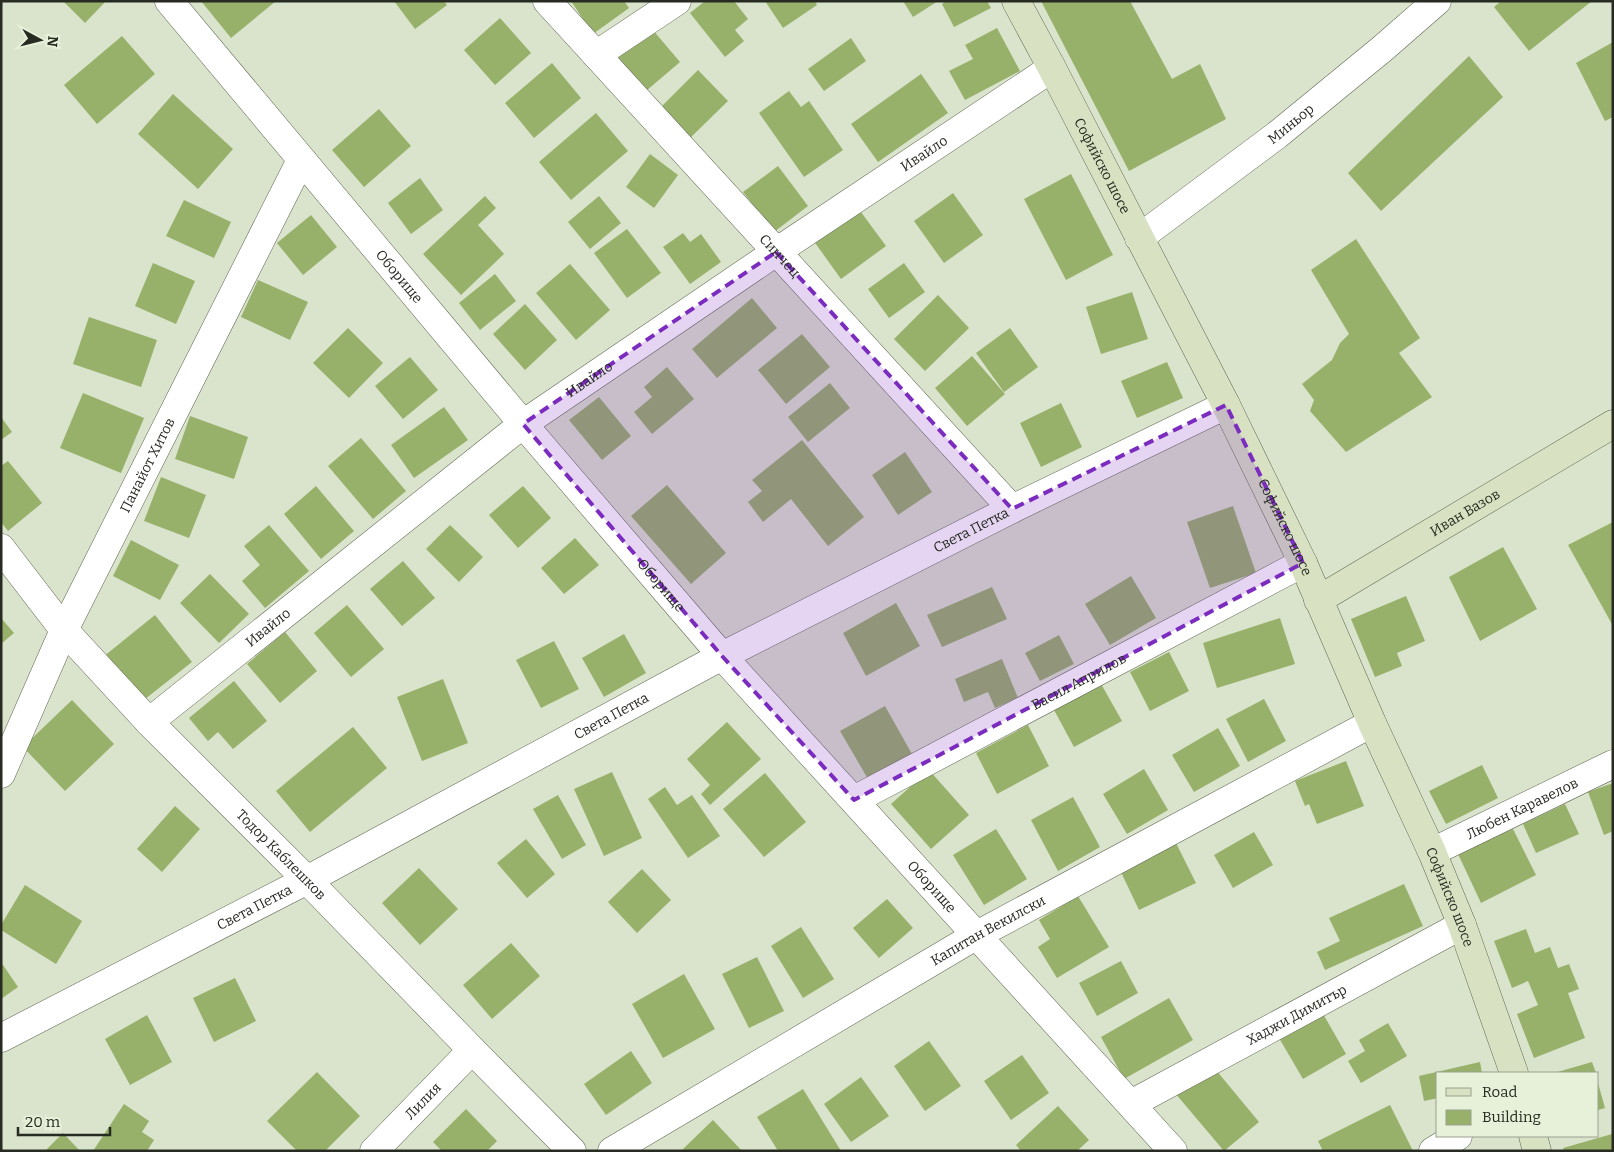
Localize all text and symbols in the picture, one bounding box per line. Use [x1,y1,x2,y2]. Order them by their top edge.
north arrow [15,15,65,65]
text: N [43,35,62,48]
street label: Миньор [1265,100,1318,148]
street label: Софийско шосе [1070,115,1134,217]
street label: Ивайло [898,132,951,175]
street label: Синчец [756,231,804,281]
street label: Оборище [372,246,426,307]
street label: Ивайло [563,358,616,401]
street label: Панайот Хитов [117,415,179,515]
street label: Софийско шосе [1254,476,1315,578]
street label: Иван Вазов [1427,485,1503,540]
street label: Света Петка [931,504,1012,556]
street label: Оборище [634,556,688,616]
street label: Ивайло [242,605,294,651]
street label: Васил Априлов [1029,650,1129,714]
street label: Света Петка [571,689,652,743]
street label: Любен Каравелов [1464,774,1581,843]
street label: Тодор Каблешков [233,806,329,903]
street label: Софийско шосе [1422,845,1477,949]
street label: Оборище [904,857,960,916]
street label: Света Петка [214,881,295,934]
street label: Капитан Векилски [928,892,1048,969]
street label: Хаджи Димитър [1244,981,1350,1049]
legend [1436,1072,1599,1137]
street label: Лилия [402,1079,445,1123]
text: Road [1482,1083,1517,1101]
scale bar [18,1104,110,1136]
text: Building [1482,1108,1541,1126]
text: 20 m [25,1113,61,1131]

